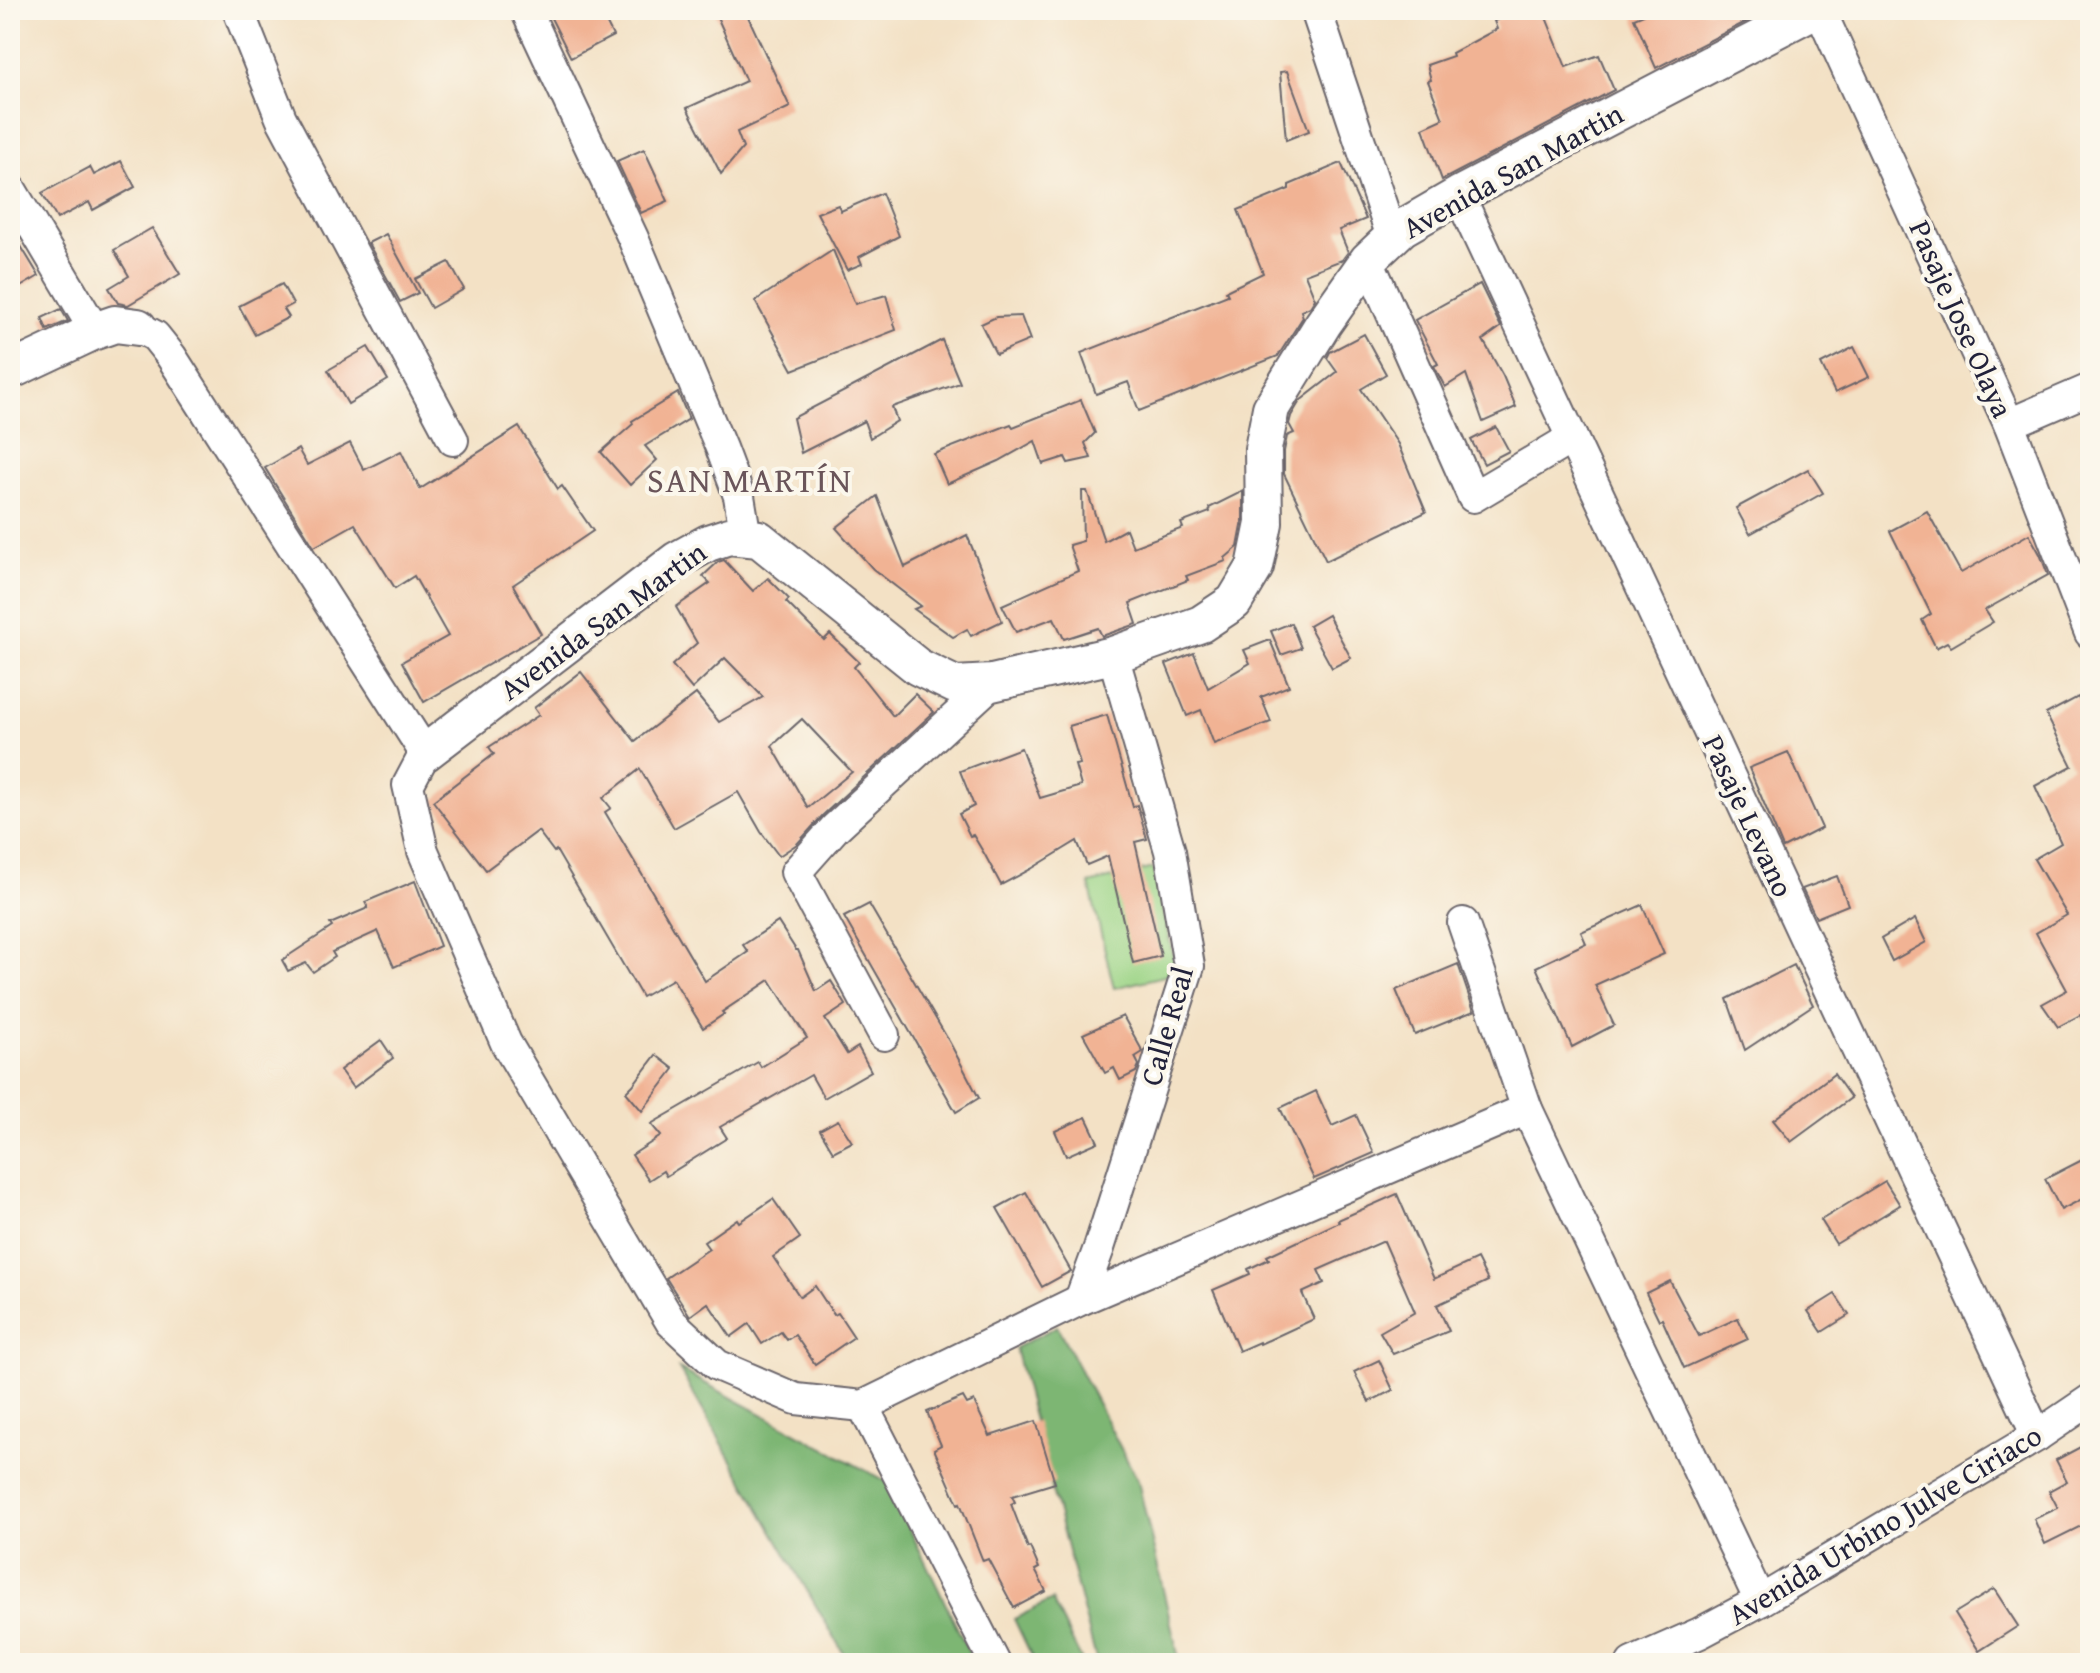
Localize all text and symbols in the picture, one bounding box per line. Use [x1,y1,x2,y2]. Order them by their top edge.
street label: Avenida San Martin [1394,91,1631,249]
street label: Pasaje Jose Olaya [1899,213,2025,424]
district label: SAN MARTÍN [647,455,853,504]
street label: Avenida San Martin [490,530,715,710]
street label: Pasaje Levano [1692,727,1806,904]
street label: Calle Real [1128,961,1204,1090]
street label: Avenida Urbino Julve Ciriaco [1719,1413,2050,1636]

